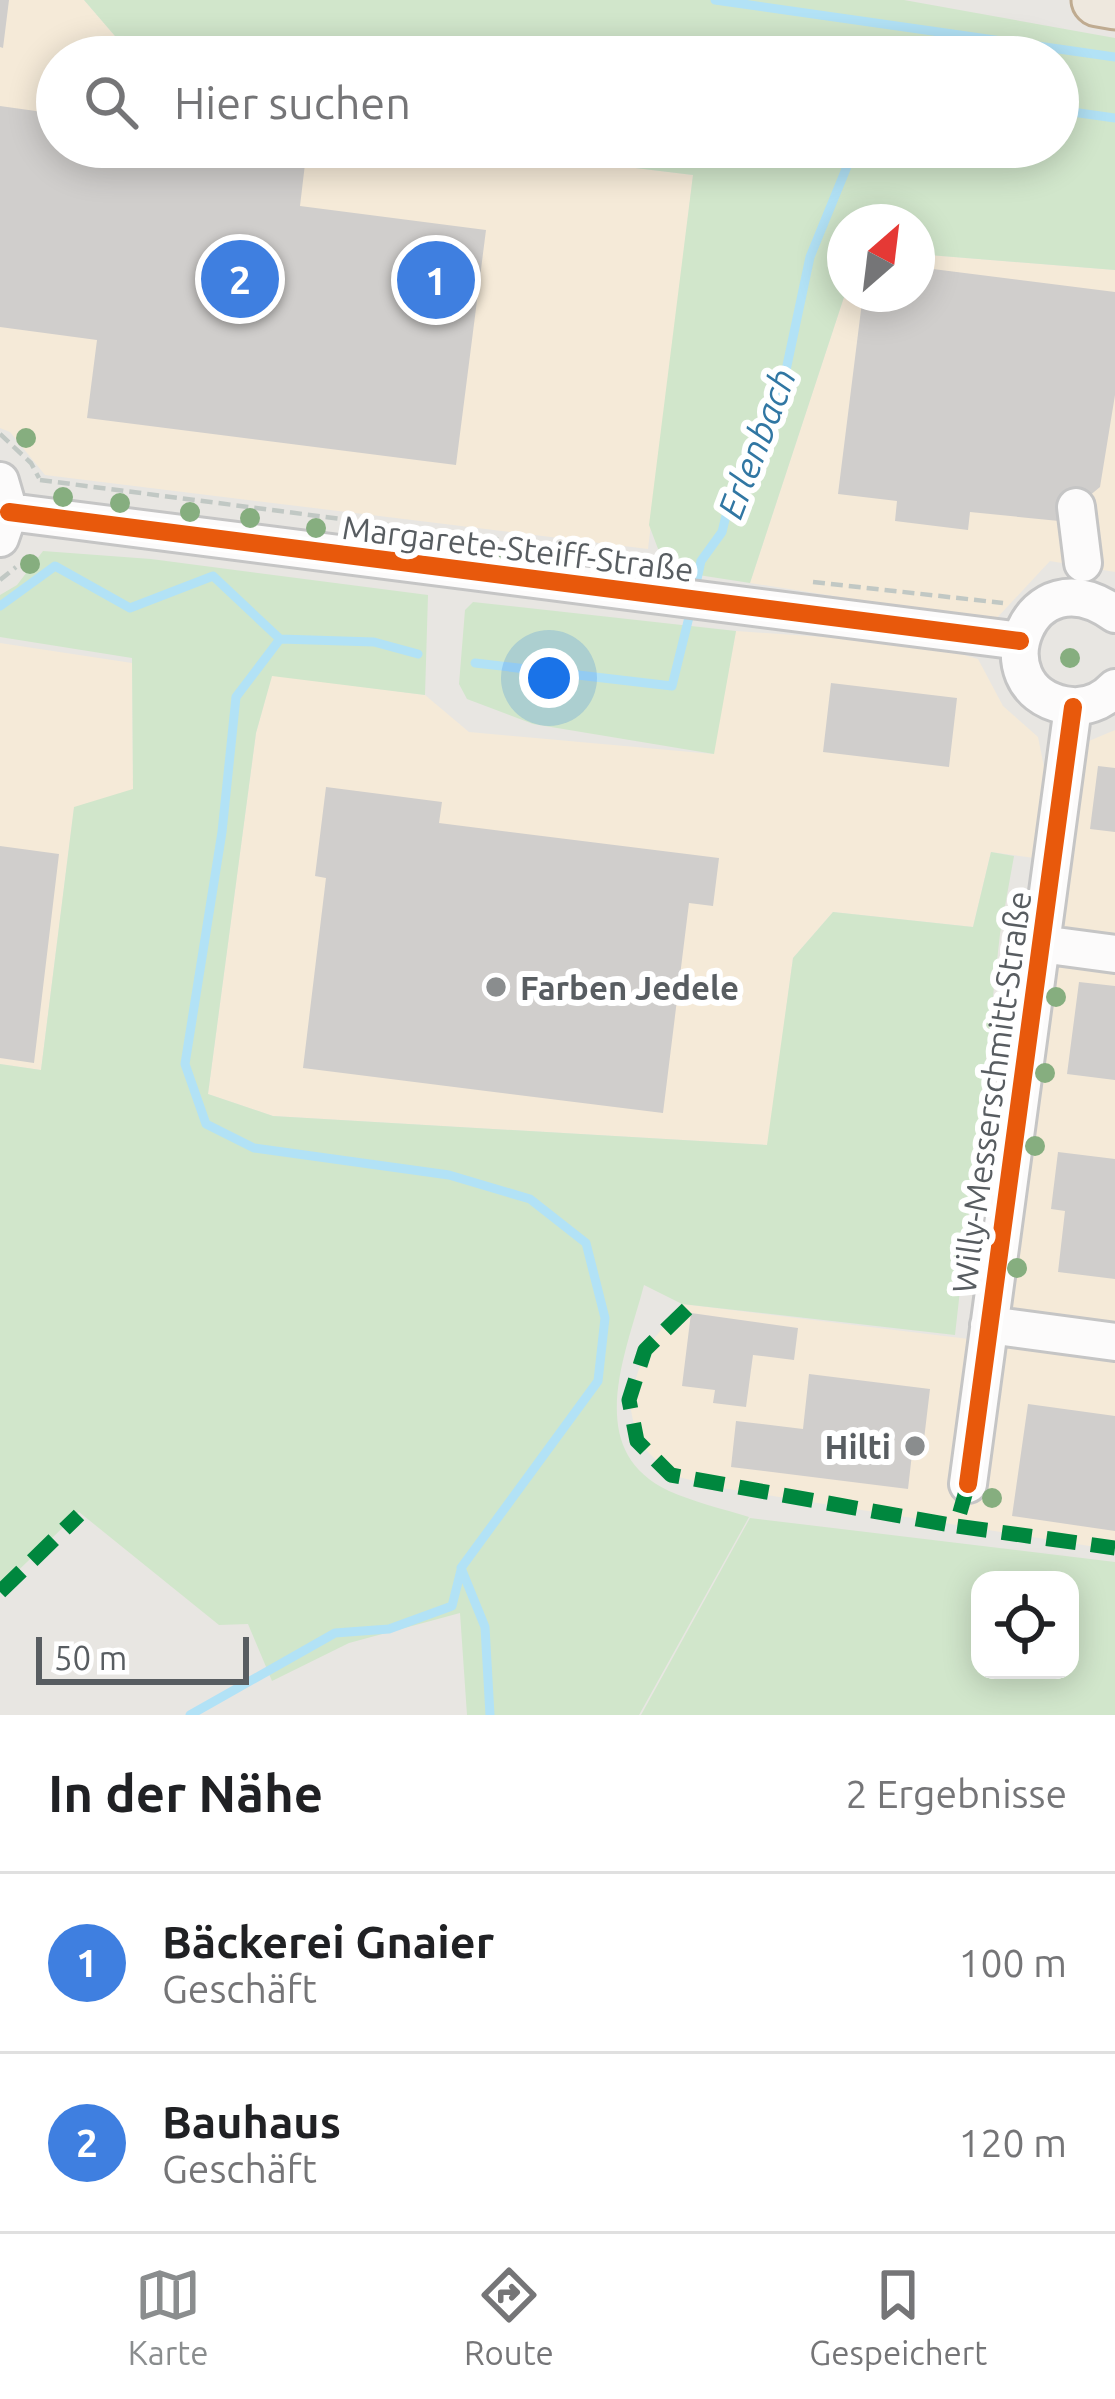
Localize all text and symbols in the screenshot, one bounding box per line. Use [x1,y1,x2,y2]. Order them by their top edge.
search box [36,36,1079,168]
icon: search [78,69,144,135]
text: Hier suchen [174,77,411,128]
north arrow [827,204,935,312]
pin: 2 [201,234,279,324]
pin: 1 [397,235,475,325]
water label: Erlenbach [709,362,803,524]
street label: Margarete-Steiff-Straße [340,508,696,588]
your location [519,648,579,708]
street label: Willy-Messerschmitt-Straße [944,889,1038,1295]
place label: Farben Jedele [520,969,739,1006]
marker: Farben Jedele [483,974,509,1000]
place label: Hilti [825,1428,891,1465]
marker: Hilti [902,1433,928,1459]
map controls [971,1571,1079,1679]
button: locate [971,1571,1079,1679]
scale bar [36,1631,249,1684]
text: 50 m [54,1639,127,1676]
text: In der Nähe [48,1764,323,1822]
text: 2 Ergebnisse [846,1772,1067,1815]
text: Bäckerei Gnaier [162,1916,494,1967]
text: 1 [76,1941,98,1984]
text: 100 m [958,1941,1067,1984]
text: Geschäft [162,1967,317,2010]
text: Bauhaus [162,2096,341,2147]
text: 2 [76,2121,98,2164]
text: 120 m [958,2121,1067,2164]
text: Geschäft [162,2147,317,2190]
tab: Karte [128,2262,208,2371]
tab: Route [464,2262,554,2371]
tab: Gespeichert [809,2262,987,2371]

